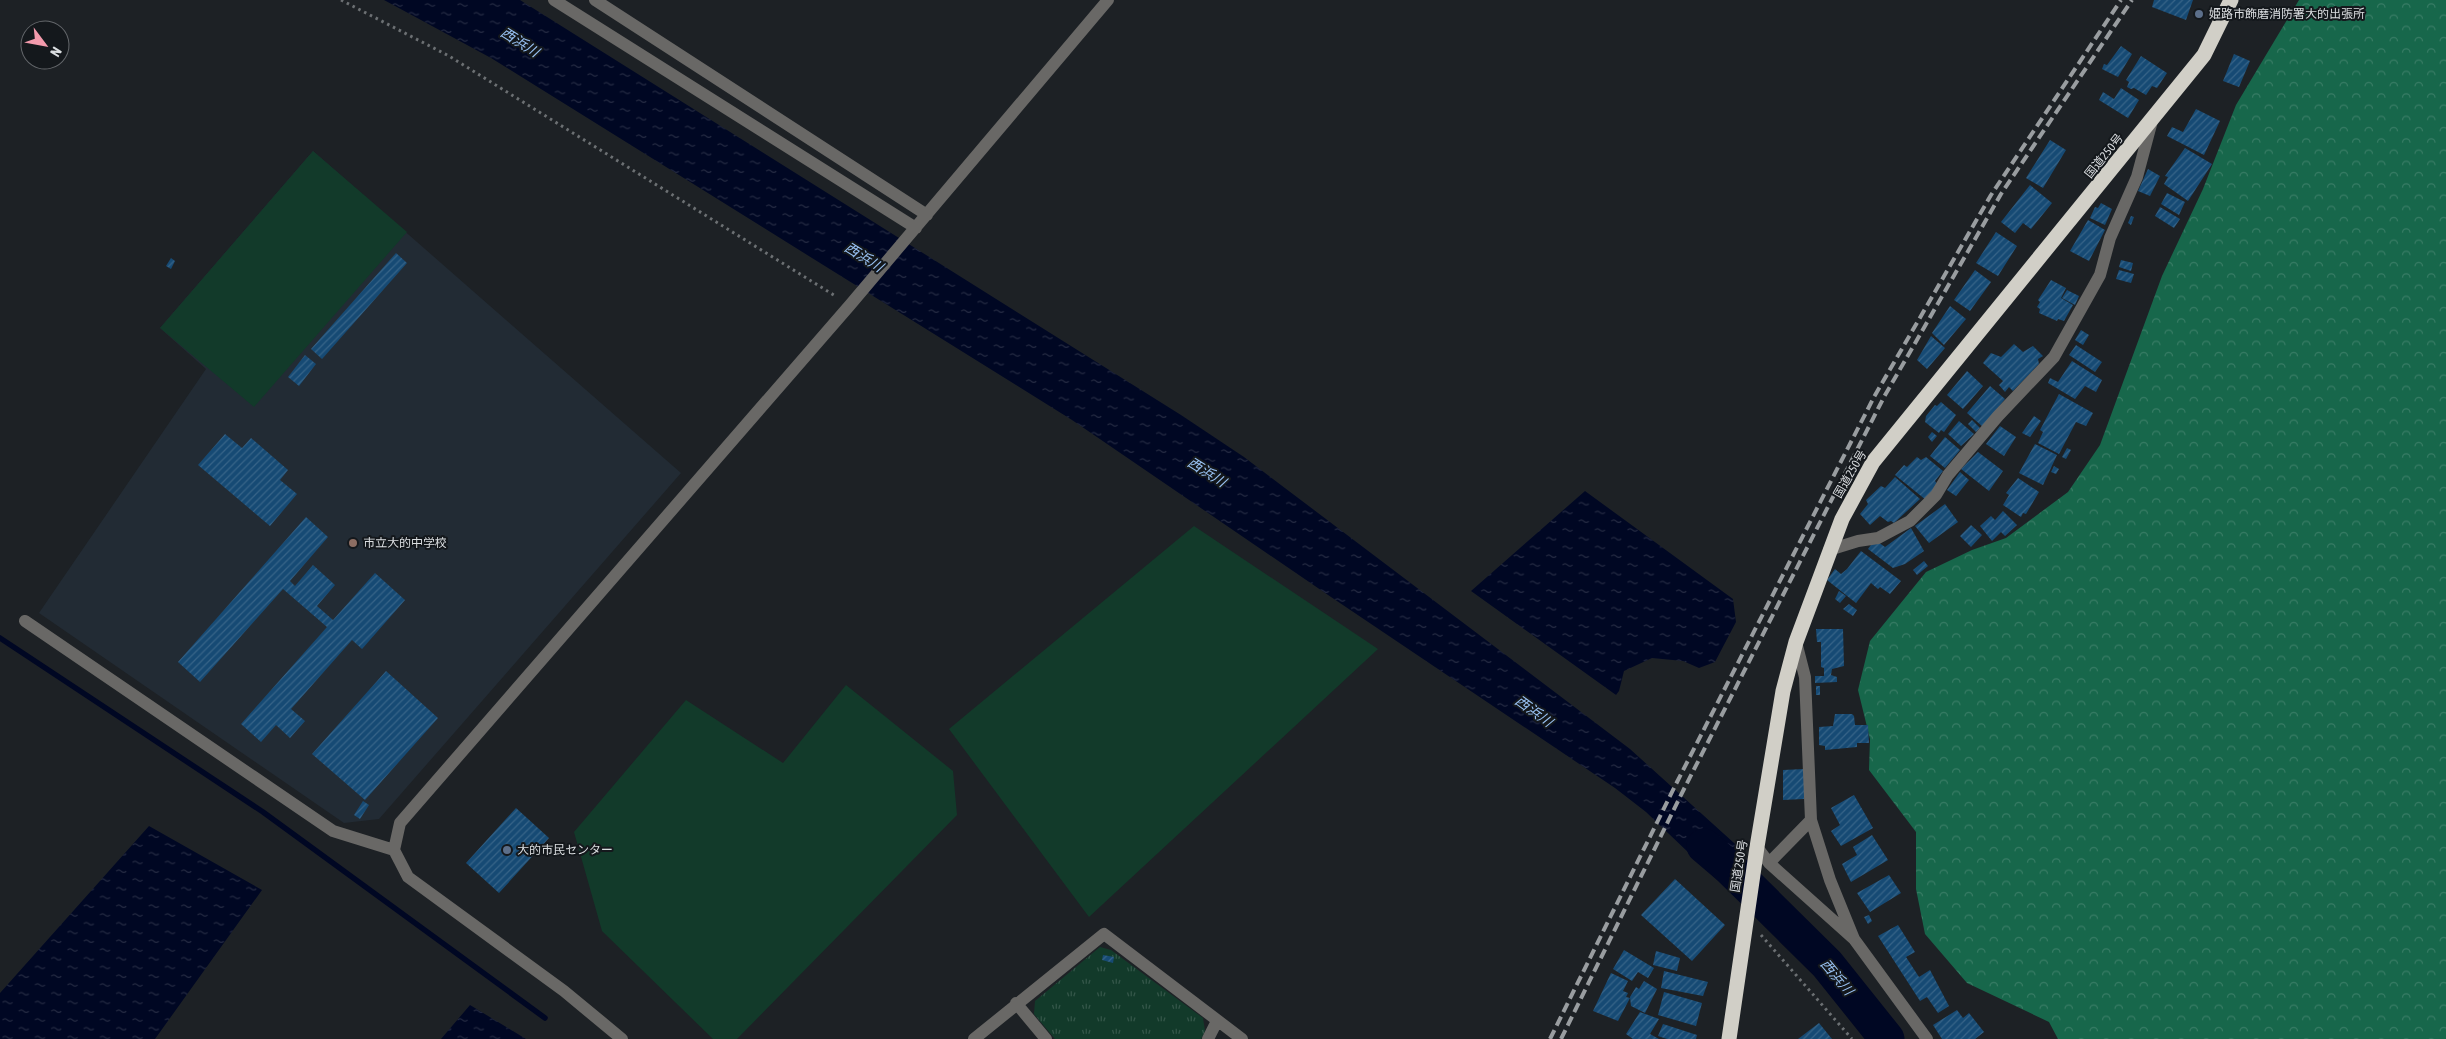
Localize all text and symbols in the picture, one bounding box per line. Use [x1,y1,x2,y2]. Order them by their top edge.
place label: 姫路市飾磨消防署大的出張所 [2209,7,2365,21]
marker: 姫路市飾磨消防署大的出張所 [2193,8,2205,20]
north arrow [20,20,70,70]
water label: 西浜川 [498,24,544,61]
text: N [47,44,65,60]
street label: 国道250号 [2082,131,2126,181]
water label: 西浜川 [842,239,888,276]
street label: 国道250号 [1831,448,1869,500]
water label: 西浜川 [1185,454,1231,491]
place label: 市立大的中学校 [363,536,447,550]
marker: 市立大的中学校 [347,537,359,549]
water label: 西浜川 [1512,692,1557,731]
street label: 国道250号 [1728,839,1750,893]
place label: 大的市民センター [517,843,613,857]
marker: 大的市民センター [501,844,513,856]
water label: 西浜川 [1817,956,1858,1000]

